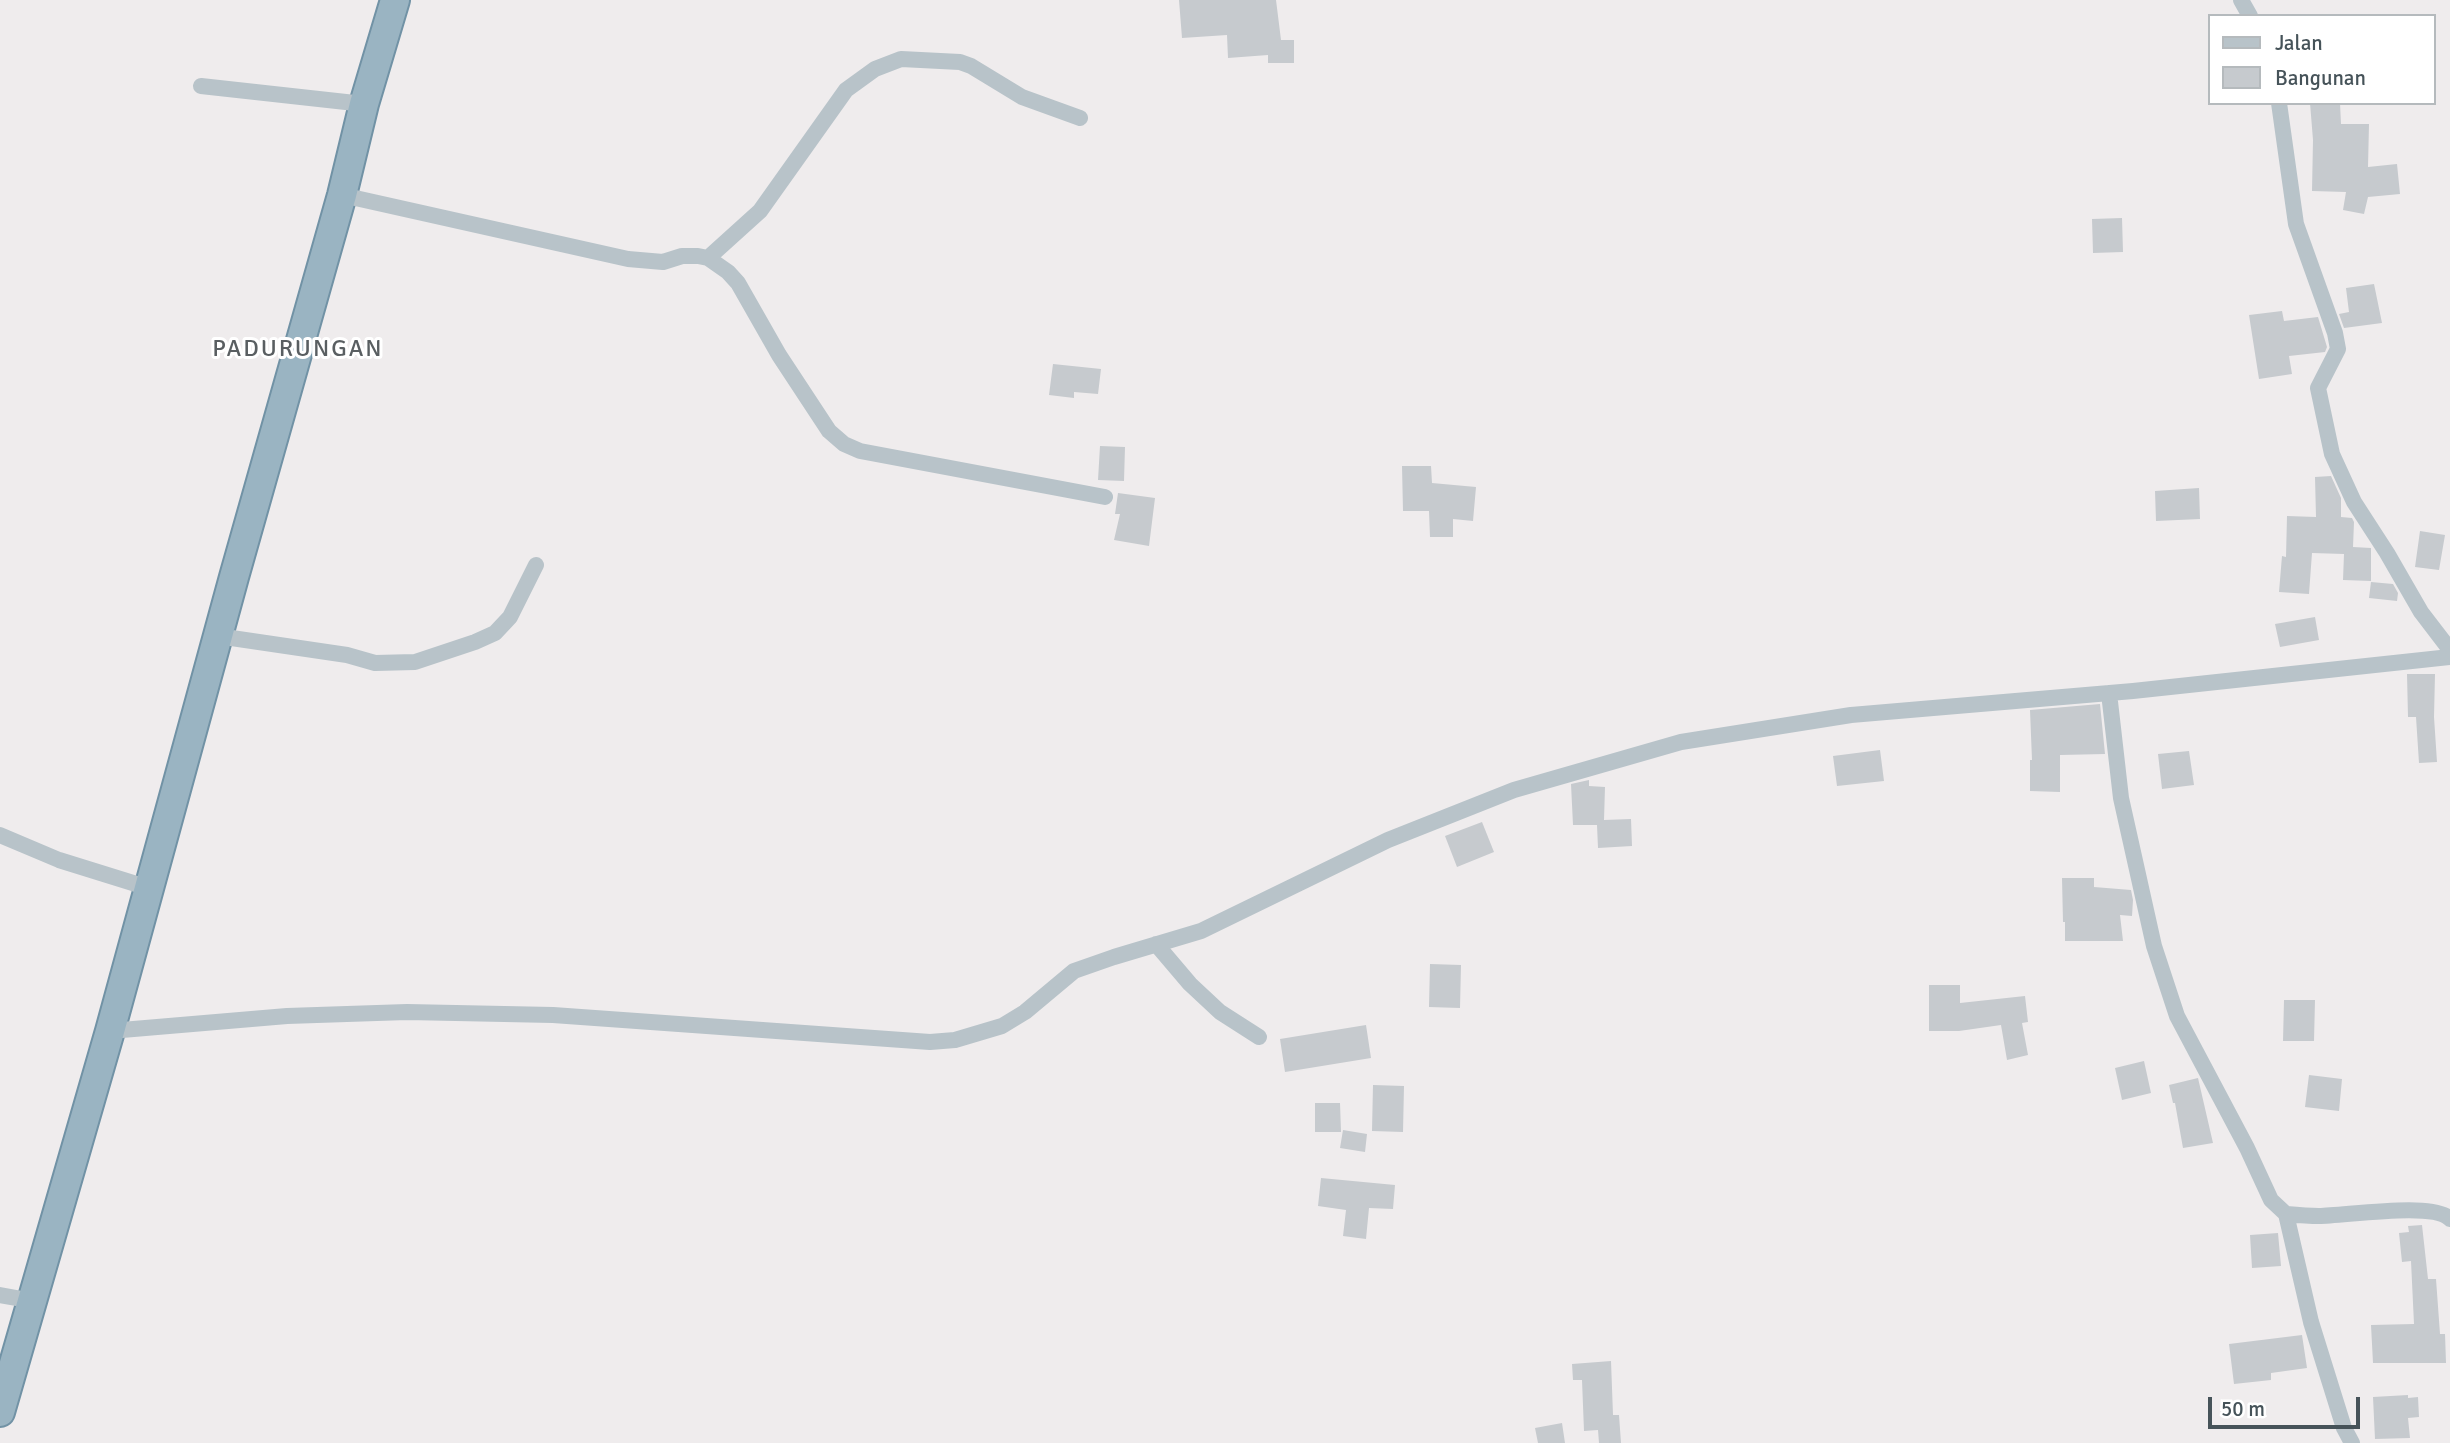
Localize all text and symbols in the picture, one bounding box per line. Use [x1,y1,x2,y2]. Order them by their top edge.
legend [2208,14,2436,105]
text: Jalan [2275,30,2323,56]
text: Bangunan [2275,65,2366,91]
district label: PADURUNGAN [214,336,382,364]
scale bar [2212,1384,2364,1428]
text: 50 m [2221,1396,2265,1422]

